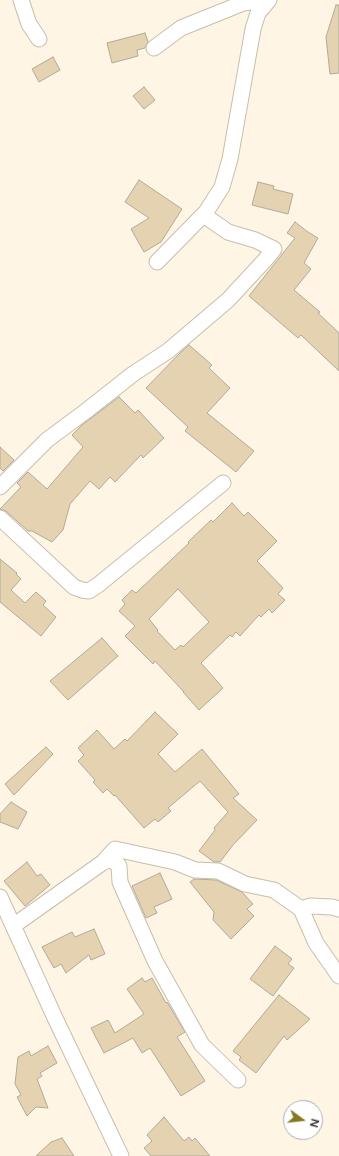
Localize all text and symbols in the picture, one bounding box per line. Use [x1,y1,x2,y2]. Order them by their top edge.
north arrow [283,1100,323,1140]
text: N [307,1117,321,1129]

